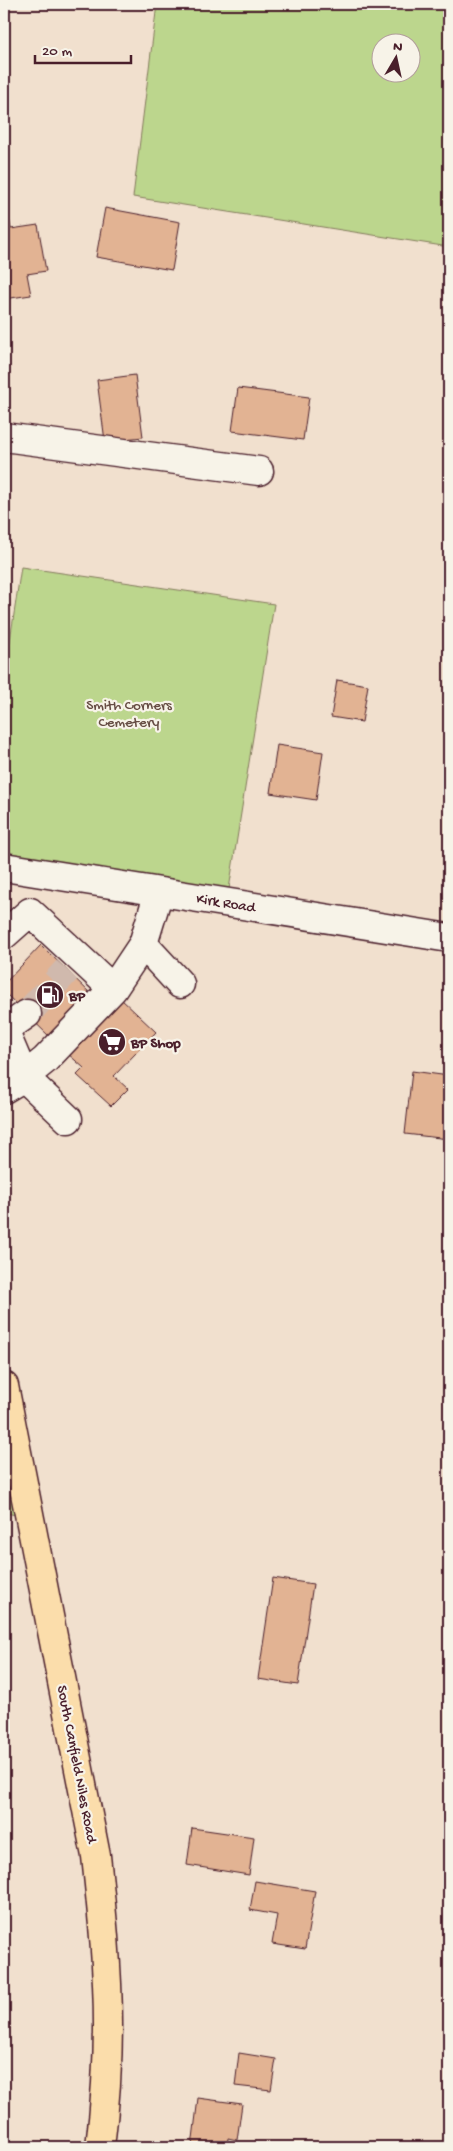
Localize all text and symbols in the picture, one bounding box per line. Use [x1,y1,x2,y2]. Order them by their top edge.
scale bar [35,32,131,64]
north arrow [370,32,420,82]
text: N [392,39,403,57]
text: 20 m [42,43,72,61]
park label: Smith Corners Cemetery [86,697,172,732]
street label: Kirk Road [195,890,258,918]
fuel station icon: BP [35,980,65,1010]
place label: BP [68,988,86,1006]
supermarket icon: BP Shop [97,1027,127,1057]
place label: BP Shop [130,1035,181,1053]
street label: South Canfield Niles Road [52,1684,100,1846]

